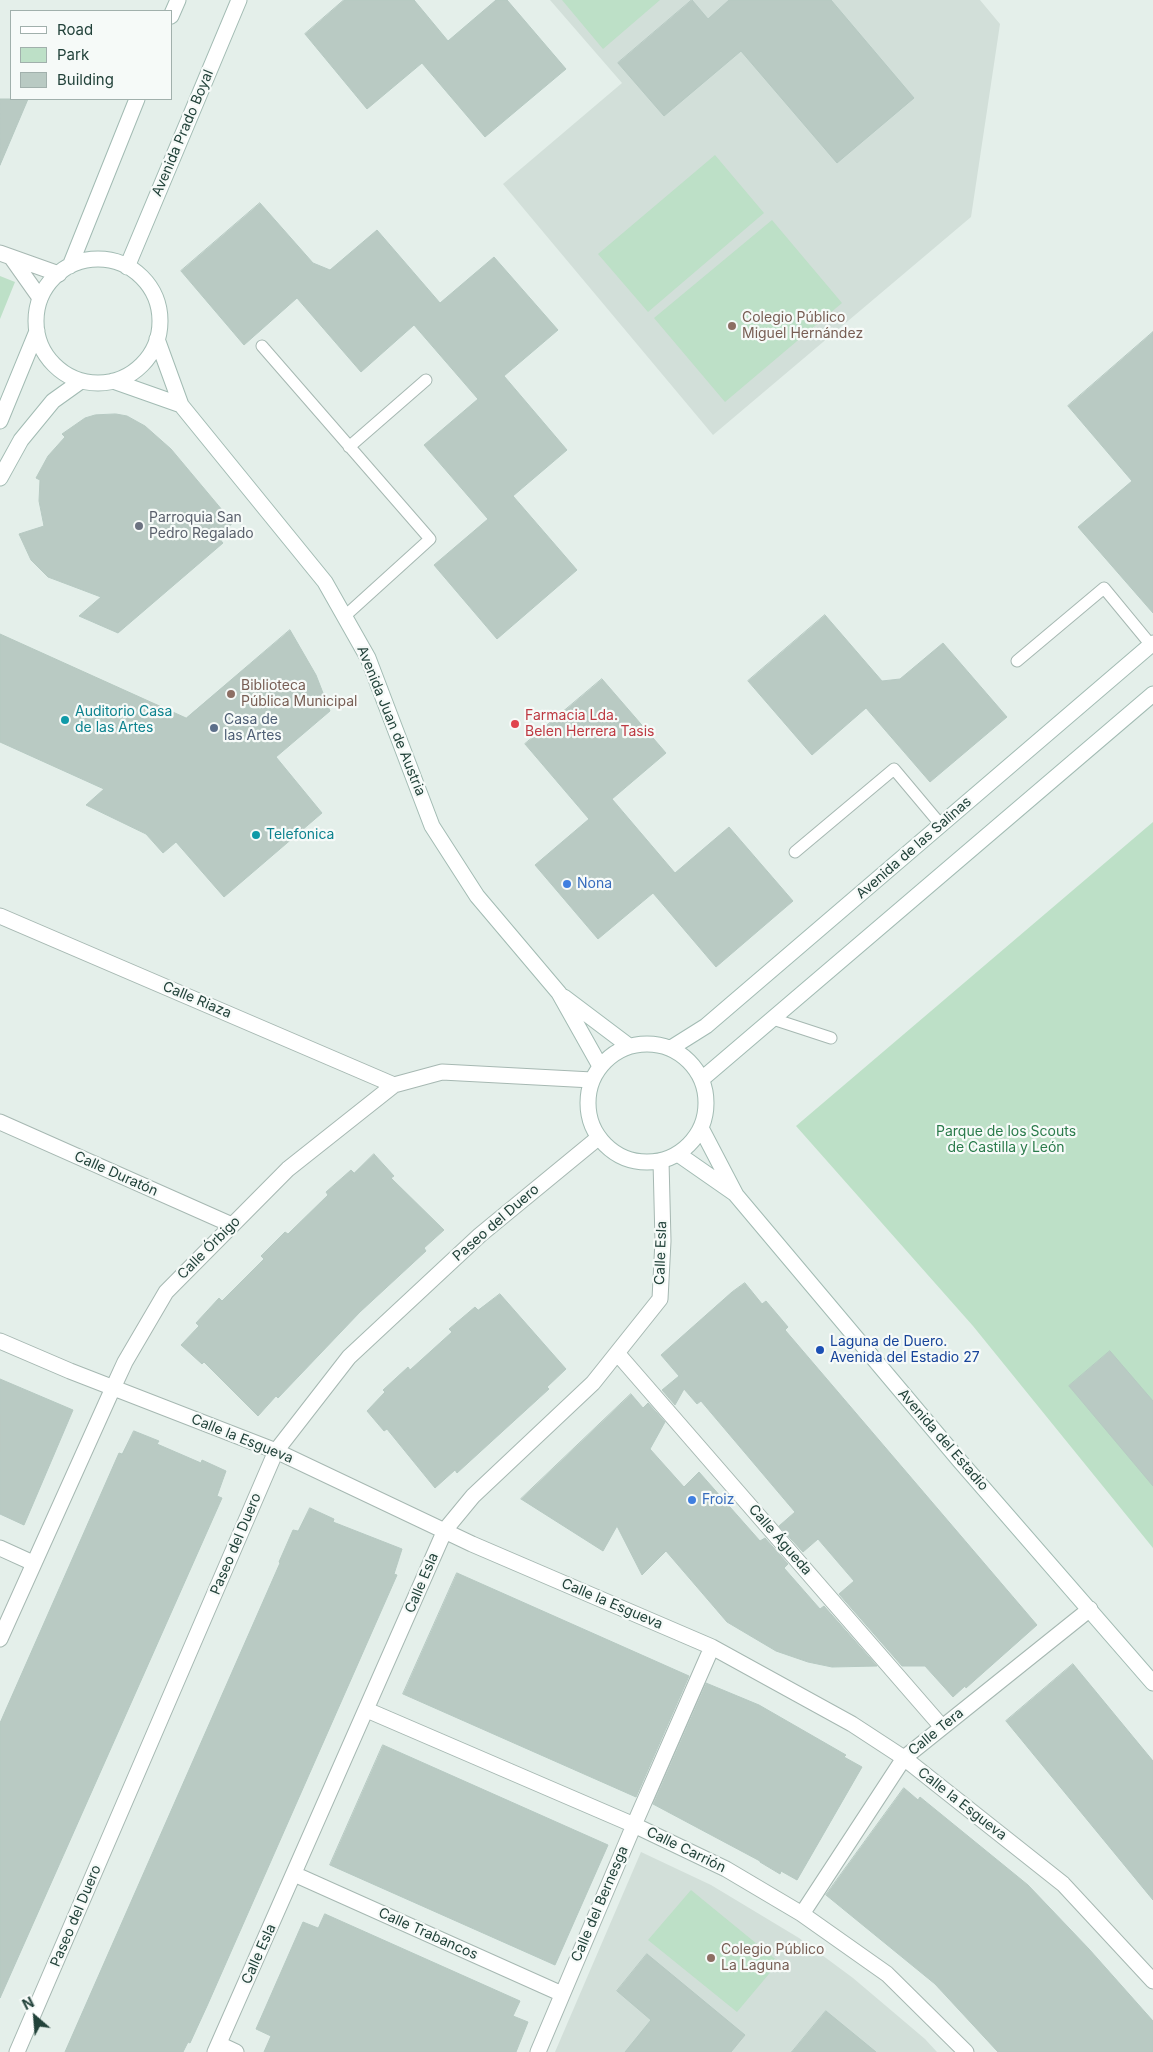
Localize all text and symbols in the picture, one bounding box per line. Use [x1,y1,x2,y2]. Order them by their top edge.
legend [10,10,172,100]
text: Road [57,20,93,39]
text: Park [57,45,89,64]
street label: Avenida Prado Boyal [149,67,217,199]
text: Building [57,70,114,89]
place label: Colegio Público Miguel Hernández [742,310,863,342]
marker: Colegio Público Miguel Hernández [726,320,738,332]
place label: Parroquia San Pedro Regalado [149,510,254,542]
marker: Parroquia San Pedro Regalado [133,520,145,532]
street label: Avenida Juan de Austria [353,644,429,798]
place label: Biblioteca Pública Municipal [241,678,357,710]
marker: Biblioteca Pública Municipal [225,688,237,700]
place label: Auditorio Casa de las Artes [75,704,172,736]
place label: Farmacia Lda. Belen Herrera Tasis [525,708,654,740]
place label: Casa de las Artes [224,712,282,744]
marker: Auditorio Casa de las Artes [59,714,71,726]
marker: Farmacia Lda. Belen Herrera Tasis [509,718,521,730]
marker: Casa de las Artes [208,722,220,734]
street label: Avenida de las Salinas [853,793,975,903]
place label: Telefonica [266,827,334,843]
marker: Telefonica [250,829,262,841]
place label: Nona [577,876,612,892]
marker: Nona [561,878,573,890]
street label: Calle Riaza [160,978,234,1022]
park label: Parque de los Scouts de Castilla y León [936,1124,1076,1156]
street label: Calle Duratón [72,1148,160,1200]
street label: Paseo del Duero [449,1181,543,1265]
street label: Calle Órbigo [174,1213,244,1283]
street label: Calle Esla [651,1221,671,1285]
place label: Laguna de Duero. Avenida del Estadio 27 [830,1334,980,1366]
marker: Laguna de Duero. Avenida del Estadio 27 [814,1344,826,1356]
street label: Avenida del Estadio [894,1386,992,1494]
street label: Calle la Esgueva [189,1411,295,1467]
street label: Paseo del Duero [207,1491,265,1597]
place label: Froiz [702,1492,734,1508]
marker: Froiz [686,1494,698,1506]
street label: Calle Águeda [745,1501,815,1579]
street label: Calle Esla [402,1550,442,1616]
street label: Calle la Esgueva [559,1575,665,1633]
street label: Calle Tera [905,1705,967,1759]
street label: Calle la Esgueva [914,1764,1010,1844]
street label: Calle Carrión [644,1824,728,1876]
street label: Calle del Bernesga [568,1844,632,1964]
street label: Paseo del Duero [47,1863,105,1969]
street label: Calle Trabancos [376,1905,480,1963]
street label: Calle Esla [238,1921,280,1987]
place label: Colegio Público La Laguna [721,1942,824,1974]
marker: Colegio Público La Laguna [705,1952,717,1964]
north arrow [10,1992,60,2042]
text: N [19,1993,37,2013]

